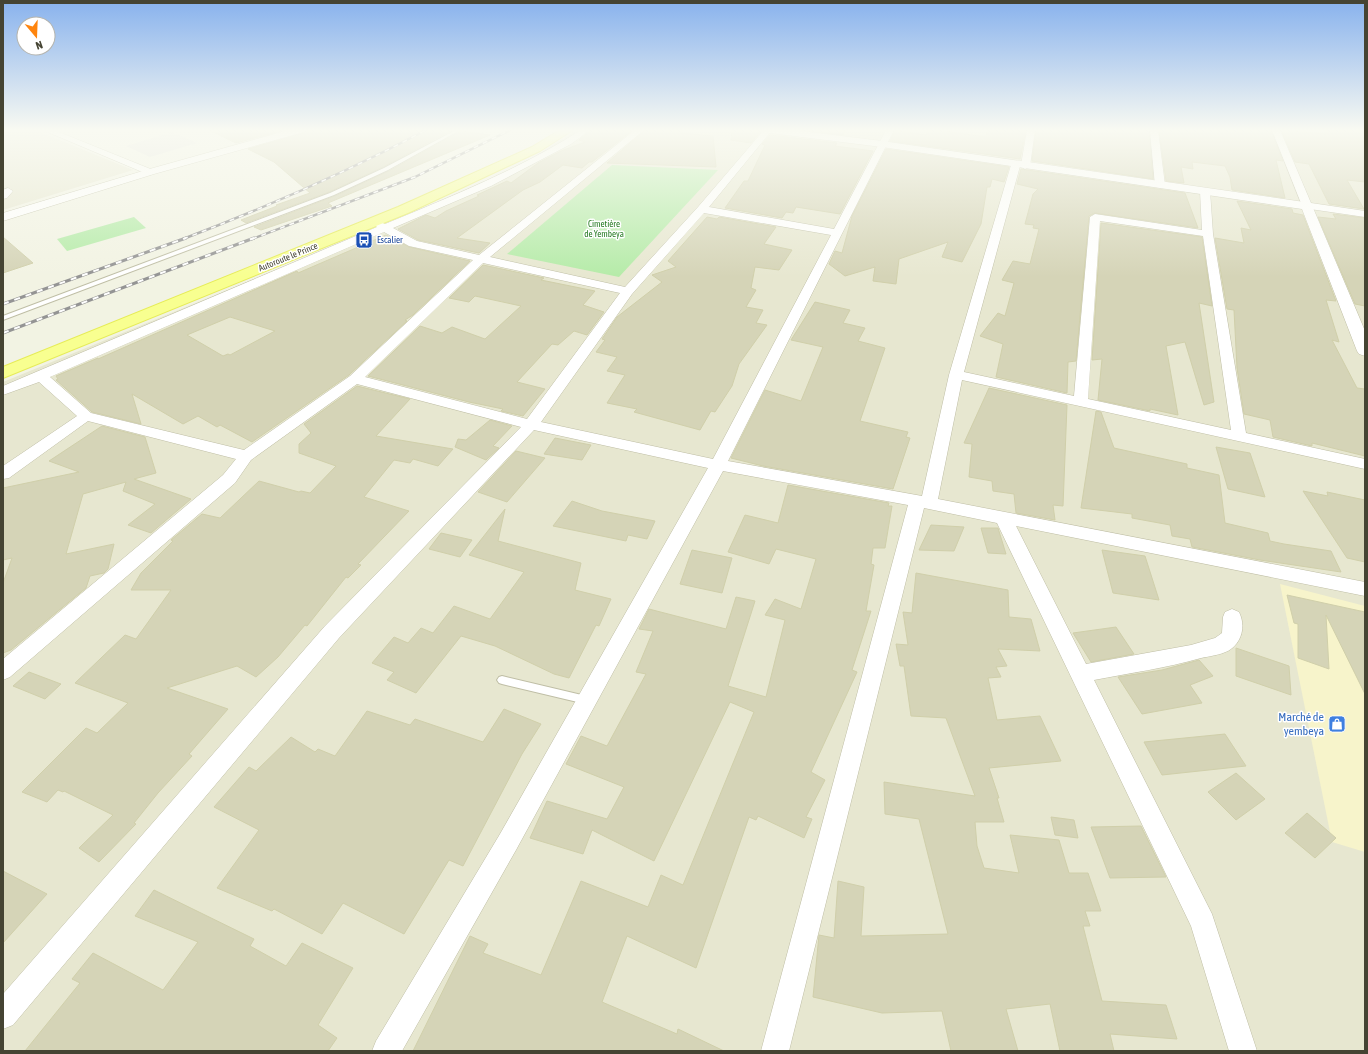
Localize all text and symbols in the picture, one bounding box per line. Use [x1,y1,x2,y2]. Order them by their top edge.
north arrow [16,16,56,56]
text: N [34,39,44,52]
park label: Cimetière de Yembeya [584,219,624,239]
bus stop icon: Escalier [354,230,374,250]
place label: Escalier [377,235,403,245]
street label: Autoroute le Prince [257,241,319,273]
place label: Marché de yembeya [1278,710,1324,738]
shop icon: Marché de yembeya [1327,714,1347,734]

